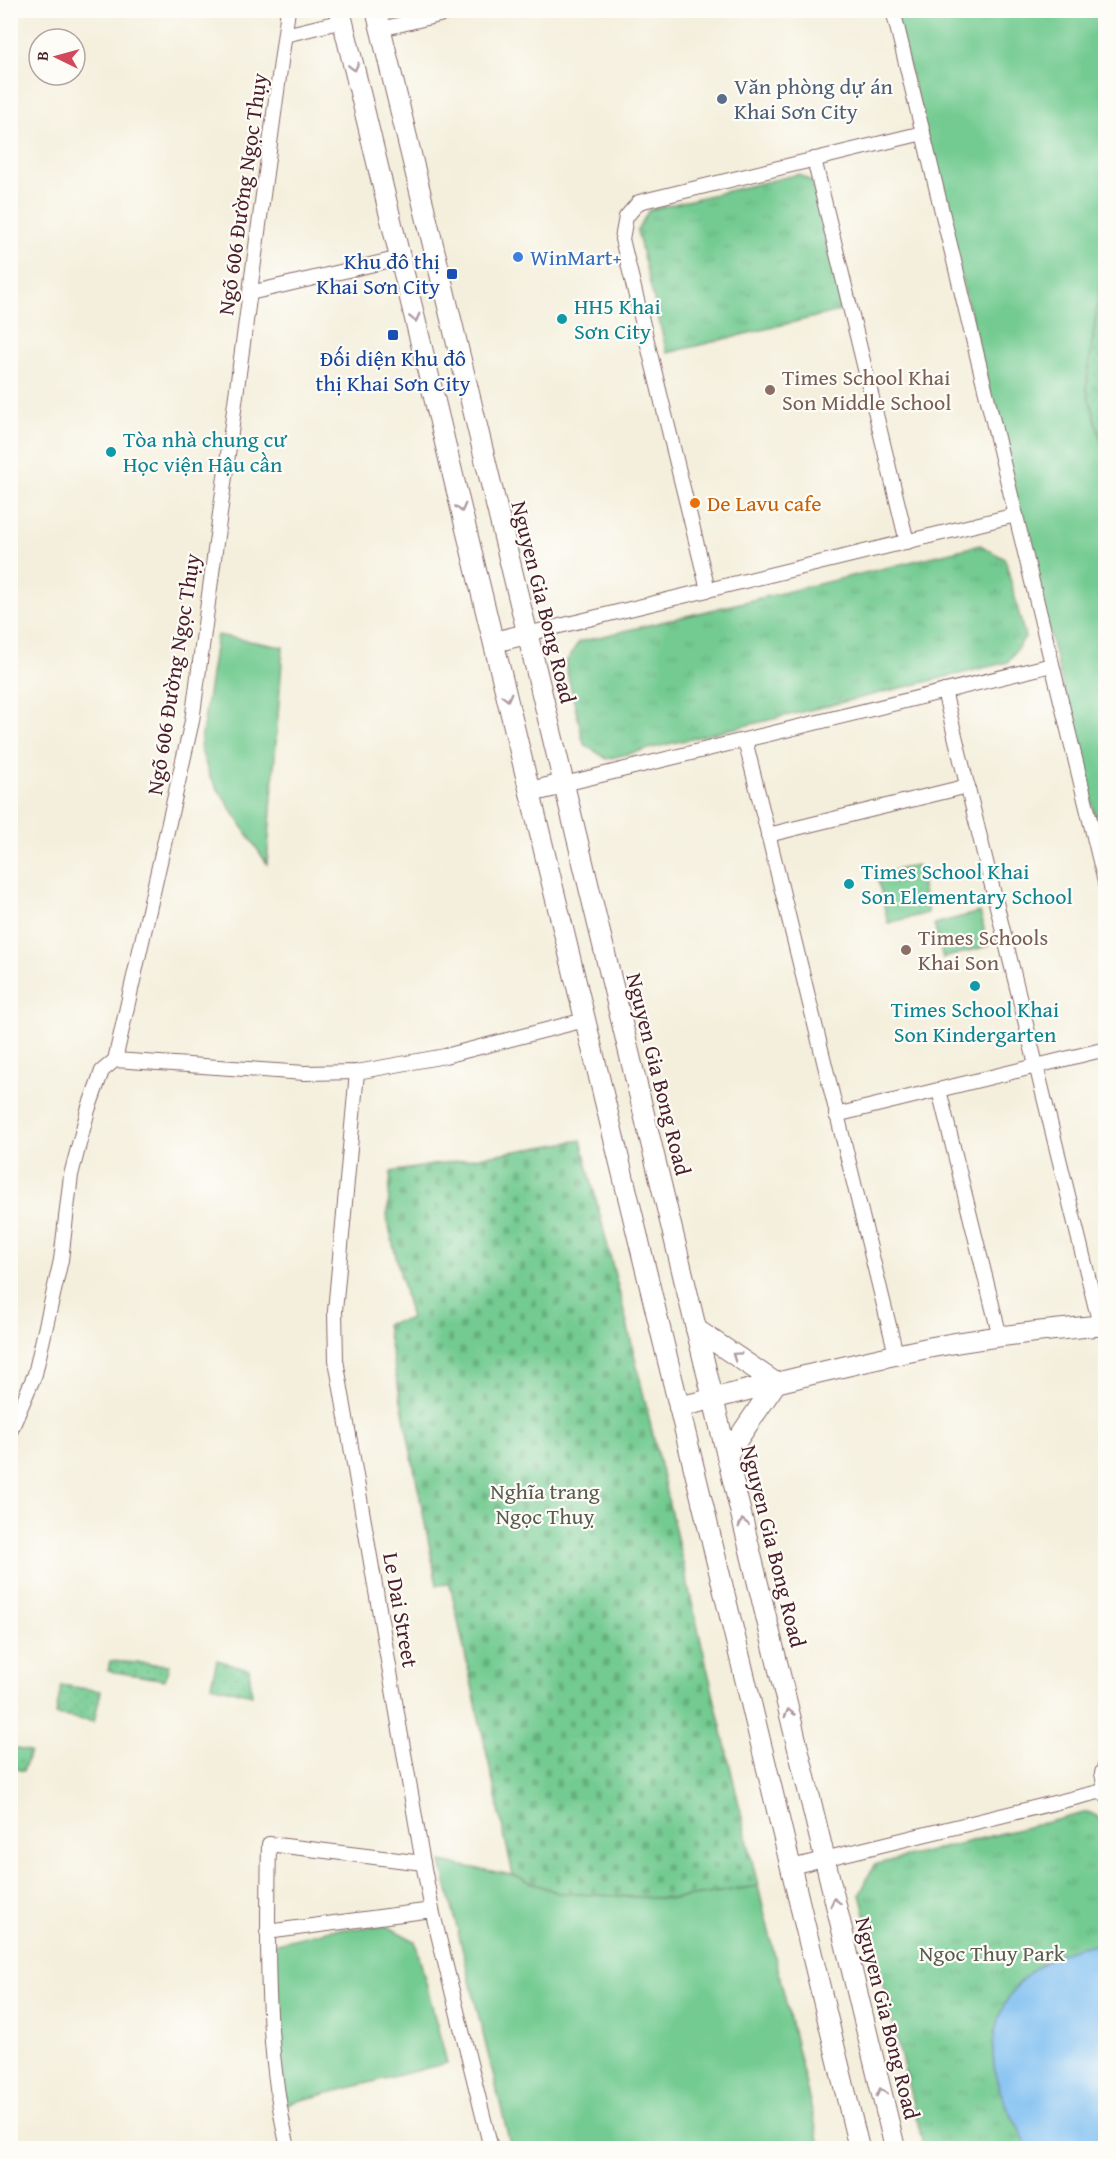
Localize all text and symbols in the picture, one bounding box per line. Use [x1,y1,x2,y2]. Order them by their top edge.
north arrow [27,27,87,87]
text: B [30,50,54,62]
one-way arrow [347,62,360,72]
place label: Văn phòng dự án Khai Sơn City [734,70,894,127]
street label: Ngõ 606 Đường Ngọc Thụy [209,71,275,317]
marker: Văn phòng dự án Khai Sơn City [715,92,729,106]
place label: WinMart+ [530,241,622,273]
place label: Khu đô thị Khai Sơn City [316,245,440,302]
marker: WinMart+ [511,250,525,264]
marker: Khu đô thị Khai Sơn City [445,267,459,281]
place label: HH5 Khai Sơn City [574,290,661,347]
marker: HH5 Khai Sơn City [555,312,569,326]
one-way arrow [407,313,420,323]
marker: Đối diện Khu đô thị Khai Sơn City [386,328,400,342]
place label: Đối diện Khu đô thị Khai Sơn City [316,342,470,399]
place label: Times School Khai Son Middle School [782,361,951,418]
marker: Times School Khai Son Middle School [763,383,777,397]
place label: Tòa nhà chung cư Học viện Hậu cần [123,423,287,480]
marker: Tòa nhà chung cư Học viện Hậu cần [104,445,118,459]
place label: De Lavu cafe [707,487,822,519]
marker: De Lavu cafe [688,496,702,510]
street label: Nguyen Gia Bong Road [503,497,585,707]
one-way arrow [453,502,466,512]
street label: Ngõ 606 Đường Ngọc Thụy [138,551,208,797]
one-way arrow [499,692,512,702]
place label: Times School Khai Son Elementary School [861,855,1073,912]
marker: Times School Khai Son Elementary School [842,877,856,891]
place label: Times Schools Khai Son [918,921,1048,978]
marker: Times Schools Khai Son [899,943,913,957]
street label: Nguyen Gia Bong Road [618,969,700,1179]
marker: Times School Khai Son Kindergarten [968,979,982,993]
place label: Times School Khai Son Kindergarten [891,993,1059,1050]
one-way arrow [732,1352,743,1363]
street label: Nguyen Gia Bong Road [733,1441,815,1651]
park label: Nghĩa trang Ngọc Thuỵ [490,1475,600,1532]
one-way arrow [738,1518,751,1528]
street label: Le Dai Street [375,1550,427,1670]
one-way arrow [784,1708,797,1718]
one-way arrow [830,1897,843,1907]
street label: Nguyen Gia Bong Road [847,1913,929,2123]
park label: Ngoc Thuy Park [919,1937,1066,1969]
one-way arrow [876,2087,889,2097]

